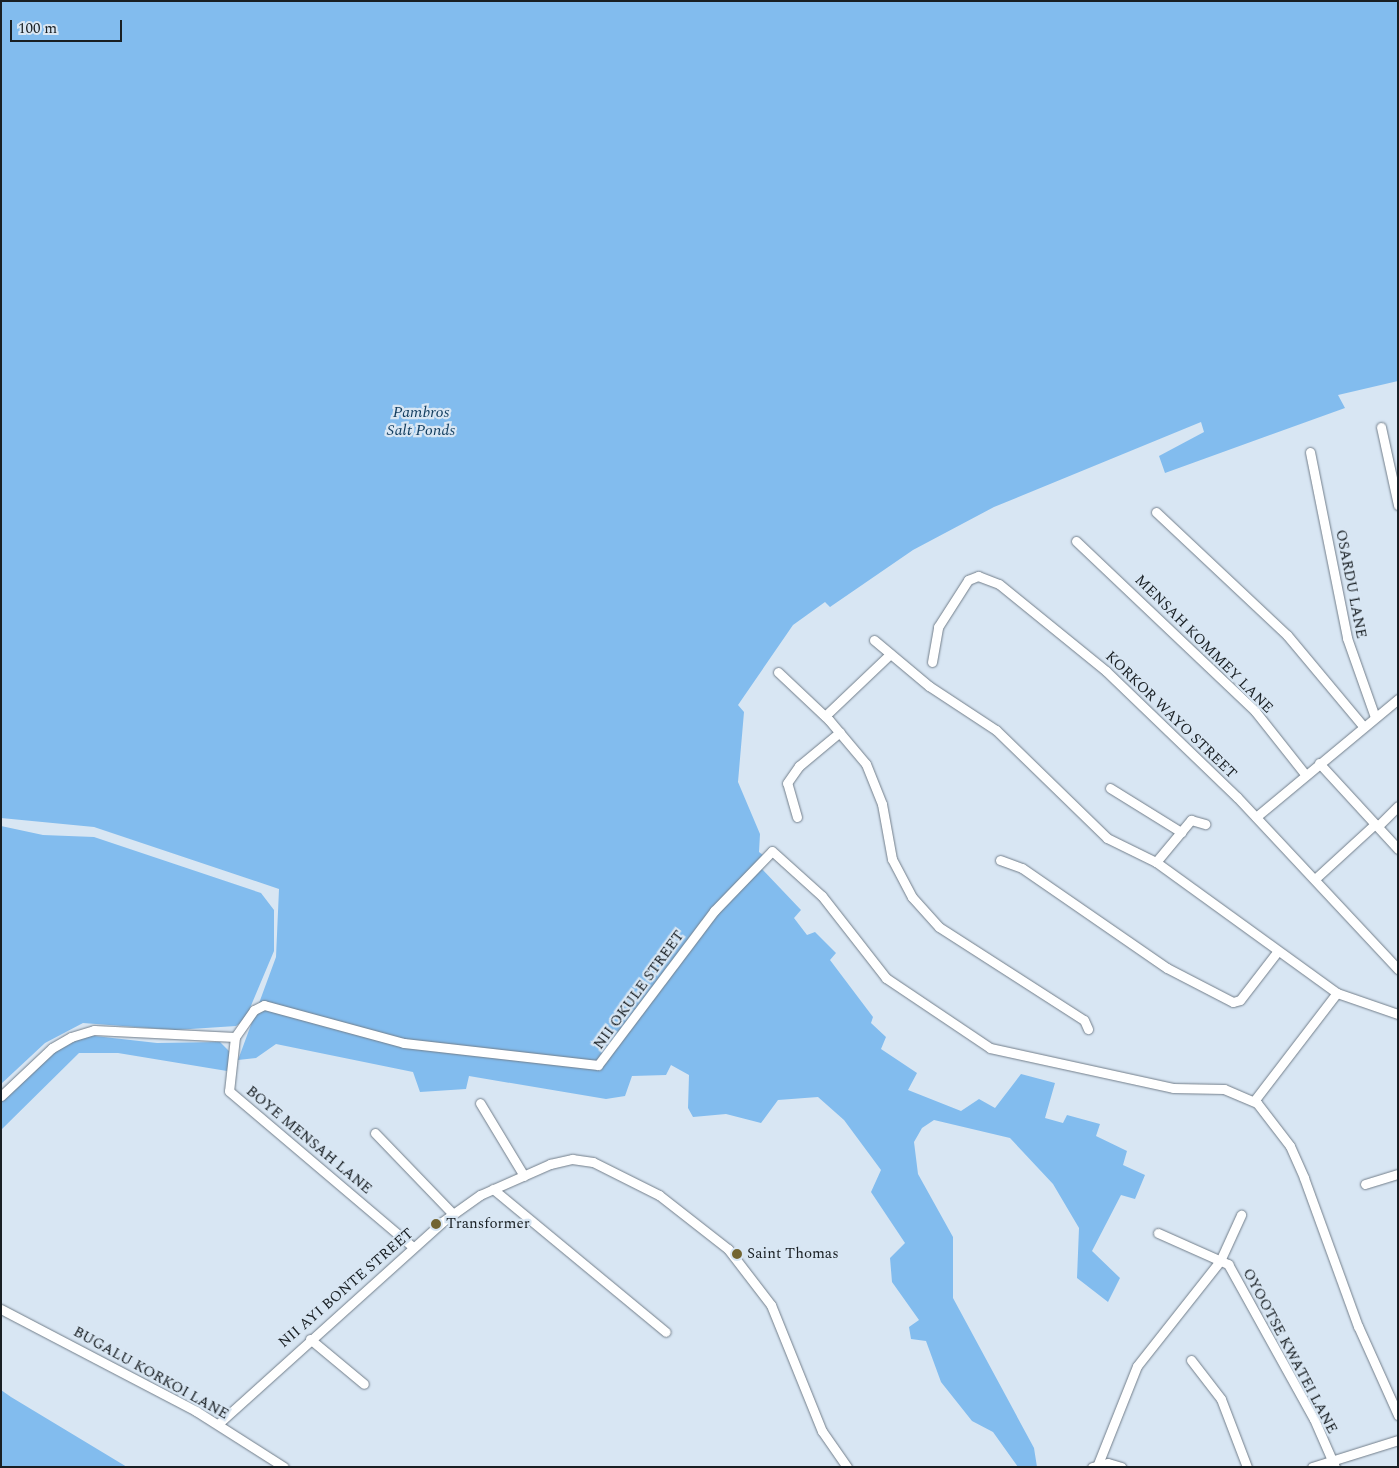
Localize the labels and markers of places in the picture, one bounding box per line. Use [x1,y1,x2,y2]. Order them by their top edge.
place label: Transformer [446,1215,530,1233]
marker: Transformer [430,1218,442,1230]
place label: Saint Thomas [747,1245,839,1263]
marker: Saint Thomas [731,1248,743,1260]

